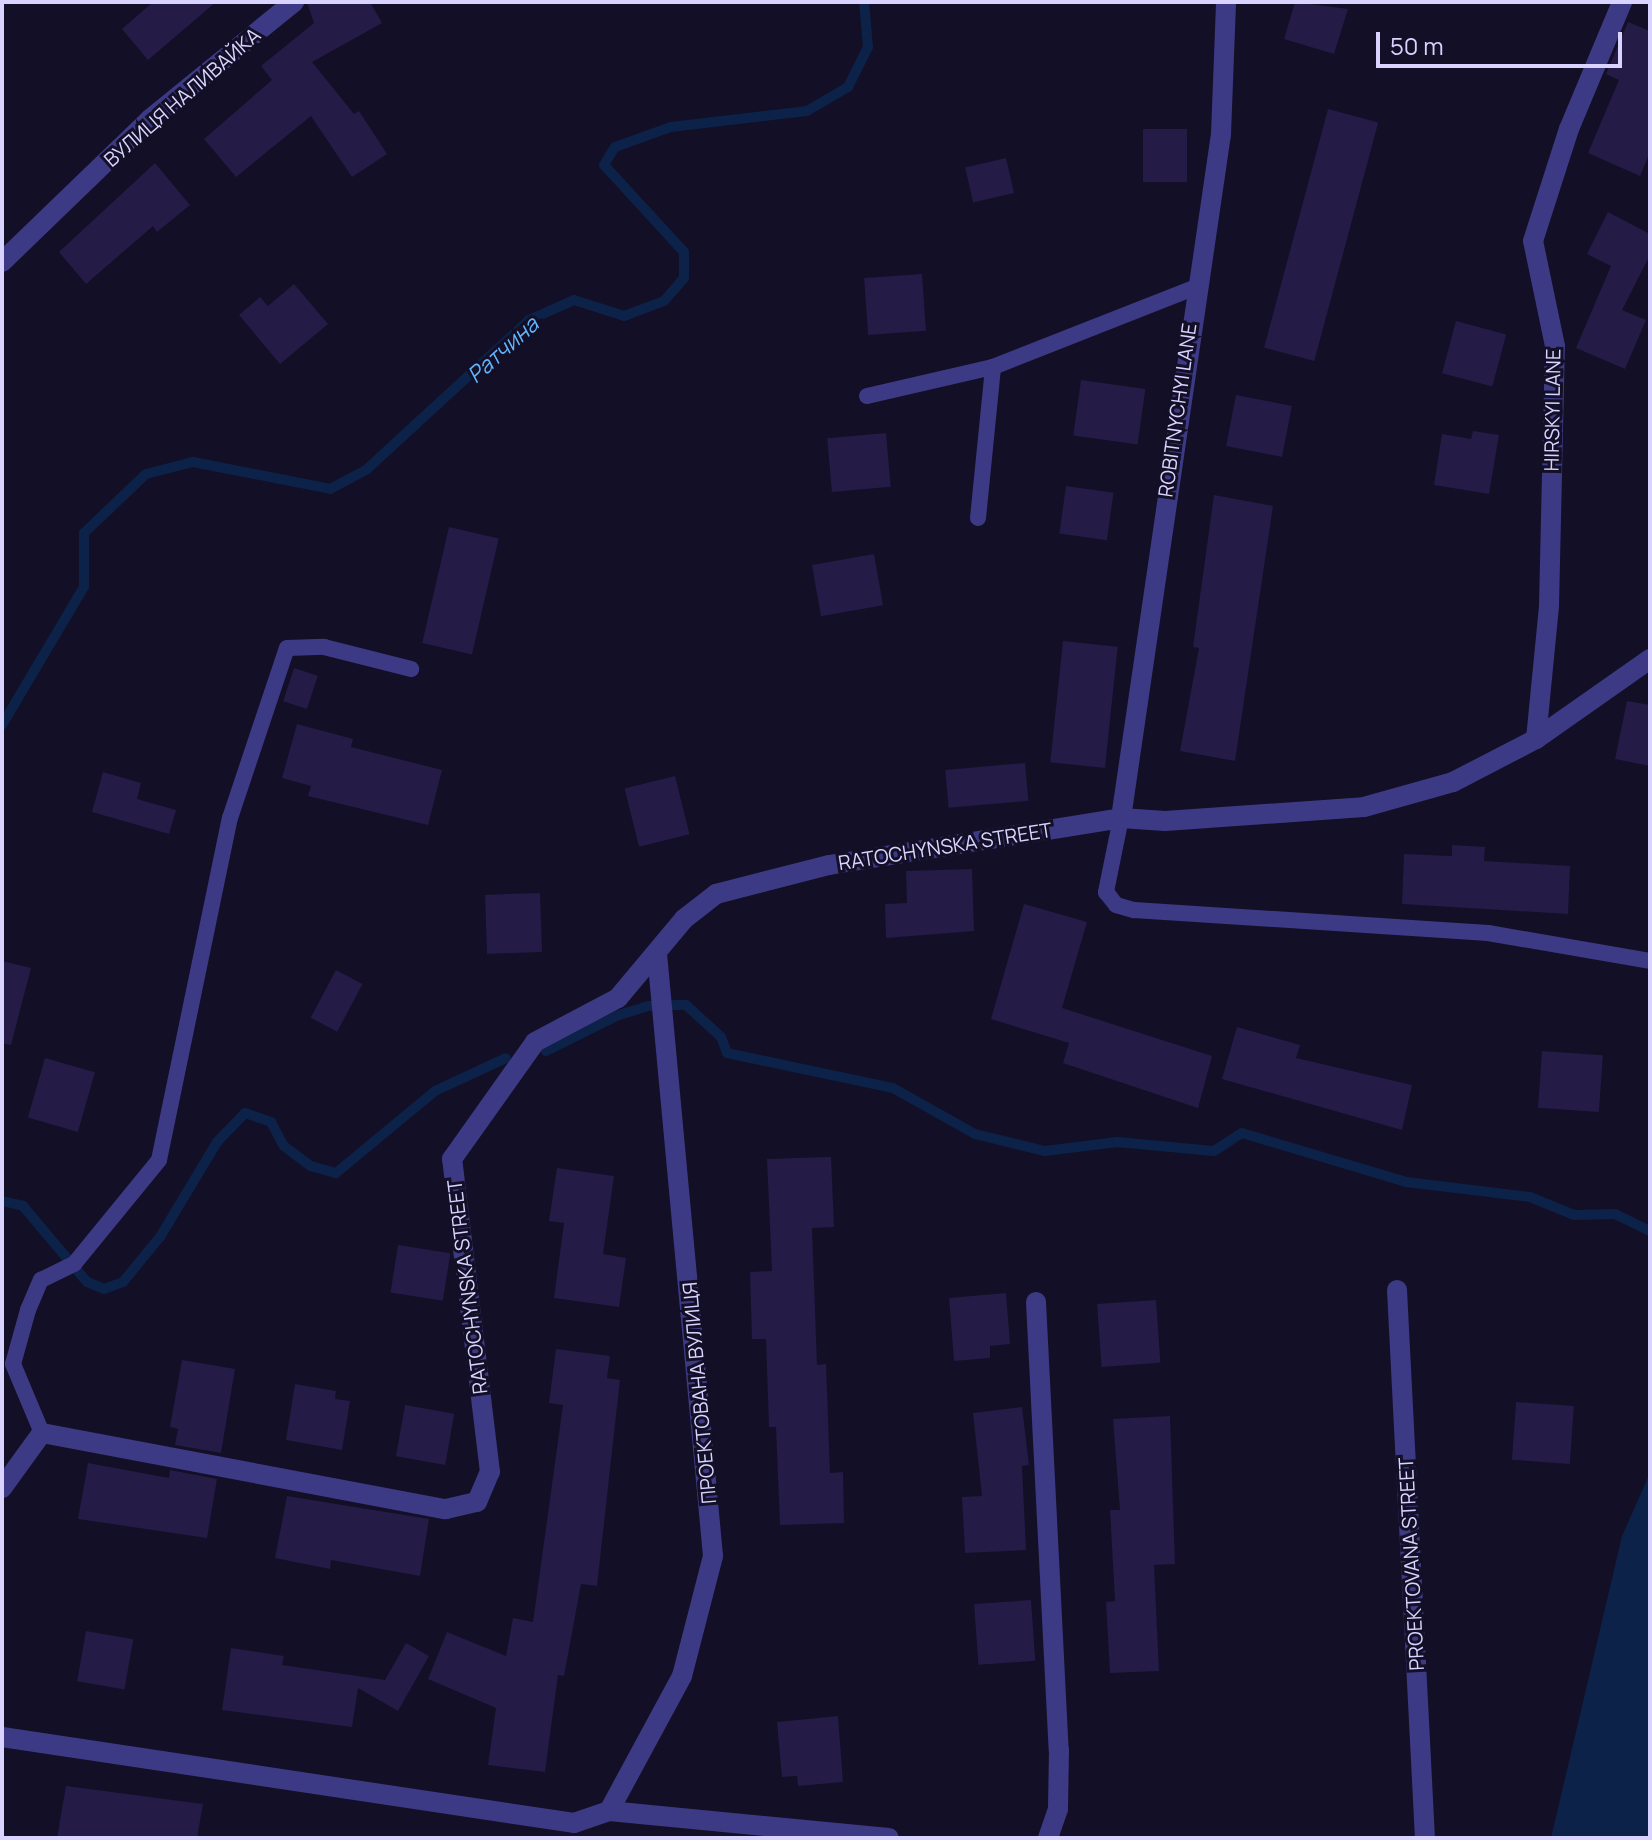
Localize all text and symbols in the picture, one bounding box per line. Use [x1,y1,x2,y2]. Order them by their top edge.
scale bar [1380,16,1626,66]
street label: ВУЛИЦЯ НАЛИВАЙКА [99,23,265,171]
text: 50 m [1390,29,1444,62]
water label: Ратчина [462,311,544,389]
street label: ROBITNYCHYI LANE [1153,321,1201,499]
street label: HIRSKYI LANE [1539,349,1565,471]
street label: RATOCHYNSKA STREET [837,817,1053,875]
street label: RATOCHYNSKA STREET [442,1178,492,1396]
street label: ПРОЕКТОВАНА ВУЛИЦЯ [677,1281,721,1505]
street label: PROEKTOVANA STREET [1393,1457,1429,1671]

